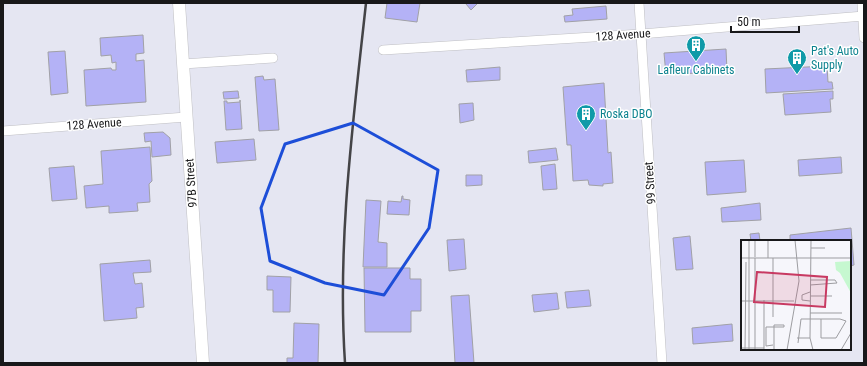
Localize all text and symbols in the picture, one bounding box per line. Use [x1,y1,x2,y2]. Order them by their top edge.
scale bar [731,8,799,34]
text: 50 m [737,15,761,29]
street label: 128 Avenue [595,26,651,44]
building icon: Lafleur Cabinets [685,34,707,62]
place label: Pat's Auto Supply [811,44,859,72]
building icon: Pat's Auto Supply [786,47,808,75]
place label: Lafleur Cabinets [657,63,735,77]
building icon: Roska DBO [575,103,597,131]
place label: Roska DBO [600,107,652,121]
street label: 128 Avenue [66,115,122,133]
street label: 97B Street [182,157,200,208]
street label: 99 Street [641,161,658,205]
inset map [741,240,851,350]

